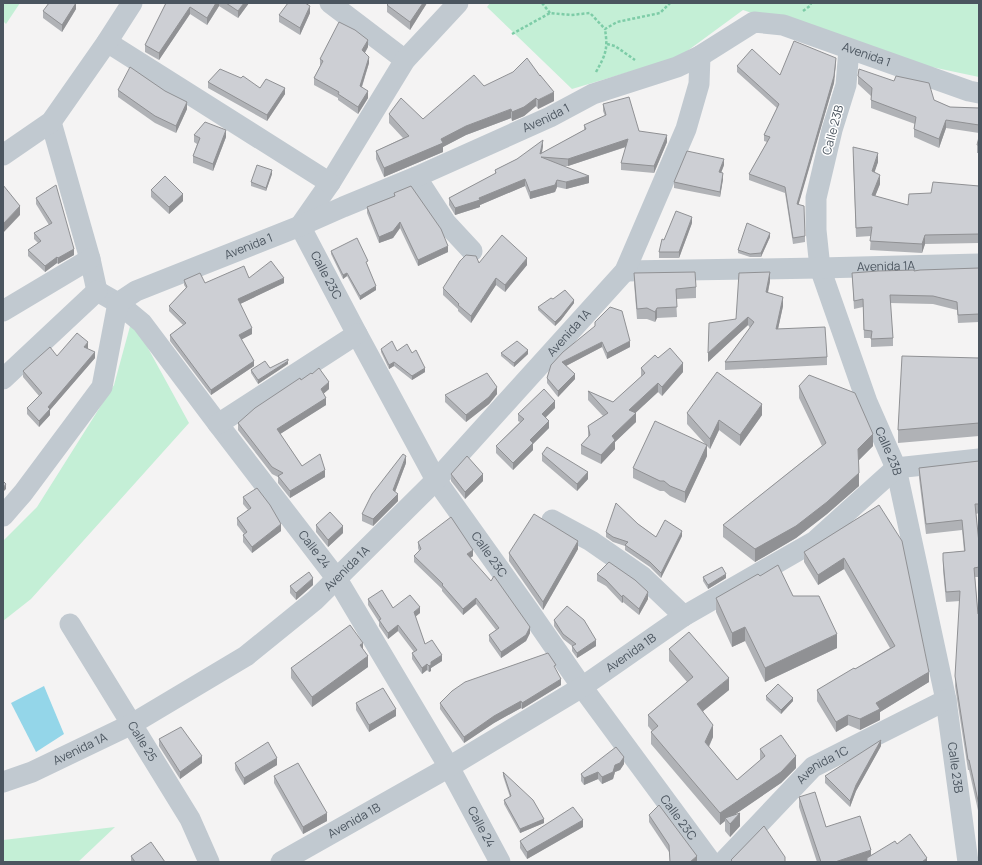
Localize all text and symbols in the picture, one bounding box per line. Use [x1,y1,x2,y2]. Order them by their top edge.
street label: Avenida 1 [840,38,893,71]
street label: Avenida 1 [520,99,573,136]
street label: Calle 23B [818,103,847,157]
street label: Avenida 1 [222,229,275,263]
street label: Calle 23C [307,248,346,302]
street label: Avenida 1A [857,257,916,275]
street label: Avenida 1A [543,305,595,360]
street label: Calle 23B [871,424,906,477]
street label: Calle 24 [295,527,335,572]
street label: Calle 23C [467,528,512,581]
street label: Avenida 1A [320,541,373,595]
street label: Avenida 1B [602,629,659,676]
street label: Calle 25 [124,718,162,765]
street label: Avenida 1A [50,728,110,769]
street label: Avenida 1C [792,741,852,787]
street label: Calle 23B [944,741,968,794]
street label: Calle 23C [656,791,701,844]
street label: Avenida 1B [324,799,383,842]
street label: Calle 24 [464,803,499,850]

